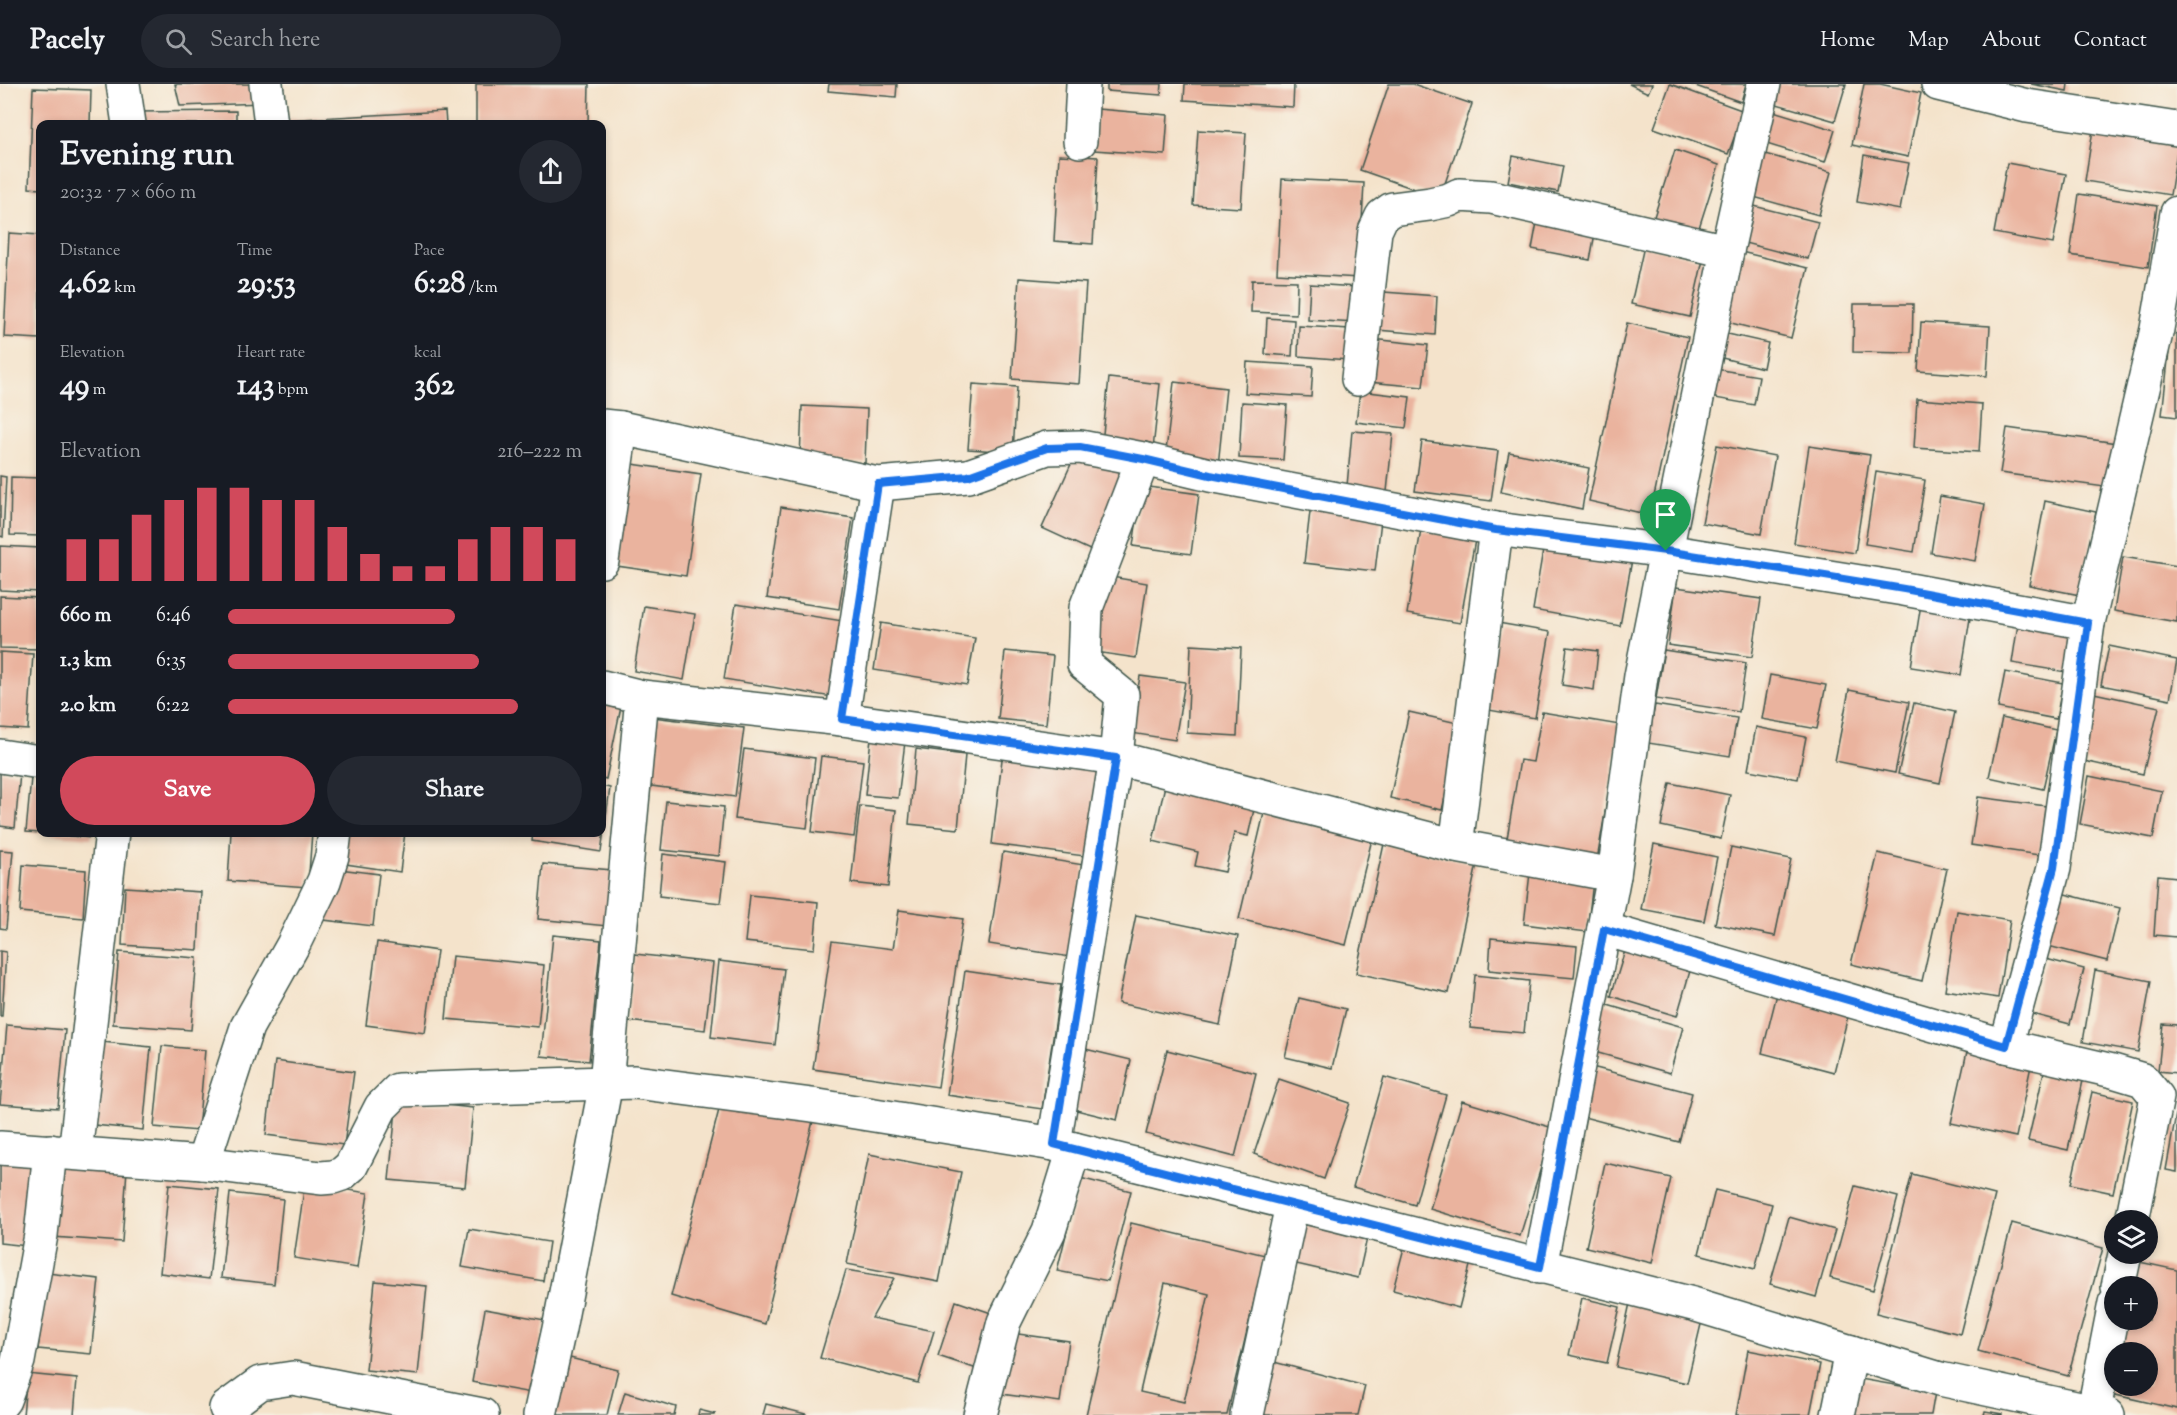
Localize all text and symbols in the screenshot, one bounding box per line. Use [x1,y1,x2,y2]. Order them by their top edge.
search box [141,14,561,68]
text: Pacely [30,21,105,61]
icon: search [162,25,195,58]
text: Search here [210,25,320,57]
text: Home [1820,26,1875,56]
text: Map [1908,26,1949,56]
text: About [1982,26,2041,56]
text: Contact [2074,26,2147,56]
text: Evening run [60,132,234,180]
button: share [519,140,582,203]
text: 20:32 · 7 × 660 m [60,179,196,208]
text: Distance [60,240,120,263]
text: Time [237,240,273,263]
text: Pace [414,240,445,263]
text: 4.62 [60,263,111,306]
text: 29:53 [237,263,296,306]
text: 6:28 [414,263,465,306]
text: km [111,277,136,300]
text: /km [465,277,498,300]
text: Elevation [60,342,125,365]
text: Heart rate [237,342,305,365]
text: kcal [414,342,442,365]
text: 49 [60,365,89,408]
text: 143 [237,365,274,408]
text: 362 [414,365,455,408]
text: m [89,379,106,402]
text: bpm [274,379,309,402]
text: Elevation [60,438,141,467]
text: 216–222 m [497,438,582,467]
pin [1640,489,1691,551]
icon: arrive [1649,498,1682,531]
text: 660 m [60,602,111,631]
text: 6:46 [156,602,191,631]
text: 1.3 km [60,647,112,676]
text: 6:35 [156,647,186,676]
text: 2.0 km [60,692,116,721]
text: 6:22 [156,692,190,721]
button: Save [60,756,315,825]
button: Share [327,756,582,825]
map controls [2104,1210,2158,1396]
button: layers [2104,1210,2158,1264]
button: + [2104,1276,2158,1330]
button: − [2104,1342,2158,1396]

